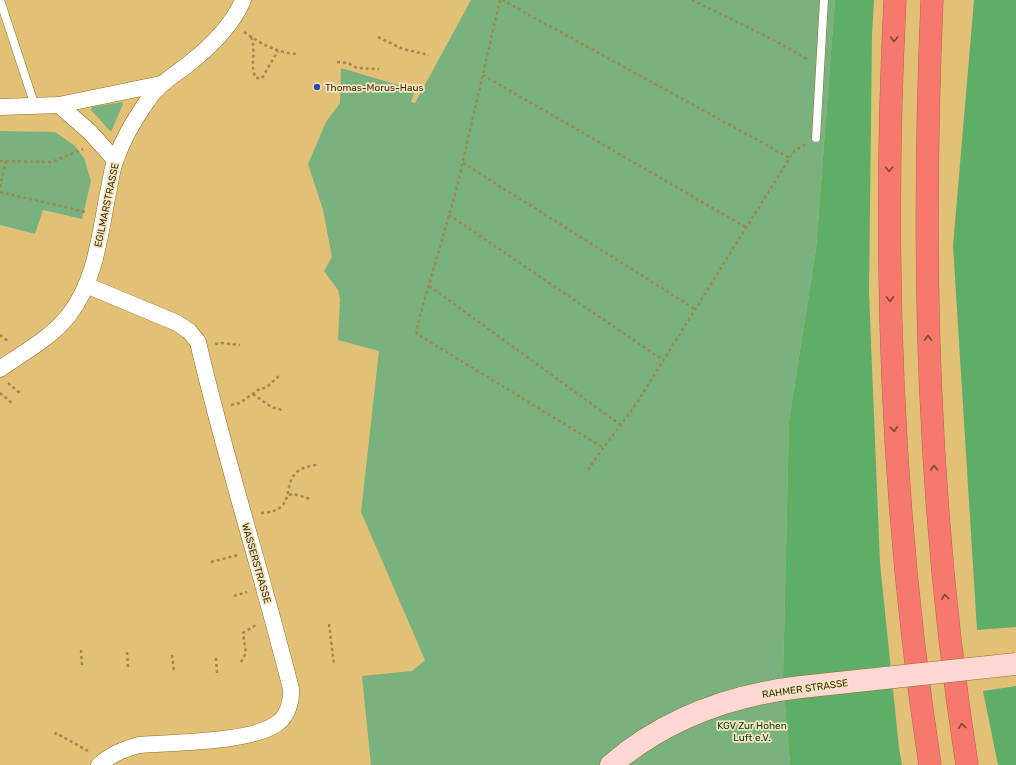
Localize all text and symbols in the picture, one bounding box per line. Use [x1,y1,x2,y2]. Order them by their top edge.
one-way arrow [889,36,898,42]
marker: Thomas-Morus-Haus [312,82,322,92]
place label: Thomas-Morus-Haus [325,82,424,94]
street label: EGILMARSTRASSE [92,162,122,248]
one-way arrow [885,166,893,172]
one-way arrow [886,296,894,302]
one-way arrow [924,335,932,341]
one-way arrow [890,426,899,432]
one-way arrow [930,465,938,471]
street label: WASSERSTRASSE [239,522,273,605]
one-way arrow [941,594,950,600]
street label: RAHMER STRASSE [761,677,849,701]
park label: KGV Zur Hohen Luft e.V. [717,720,787,744]
one-way arrow [958,723,967,729]

